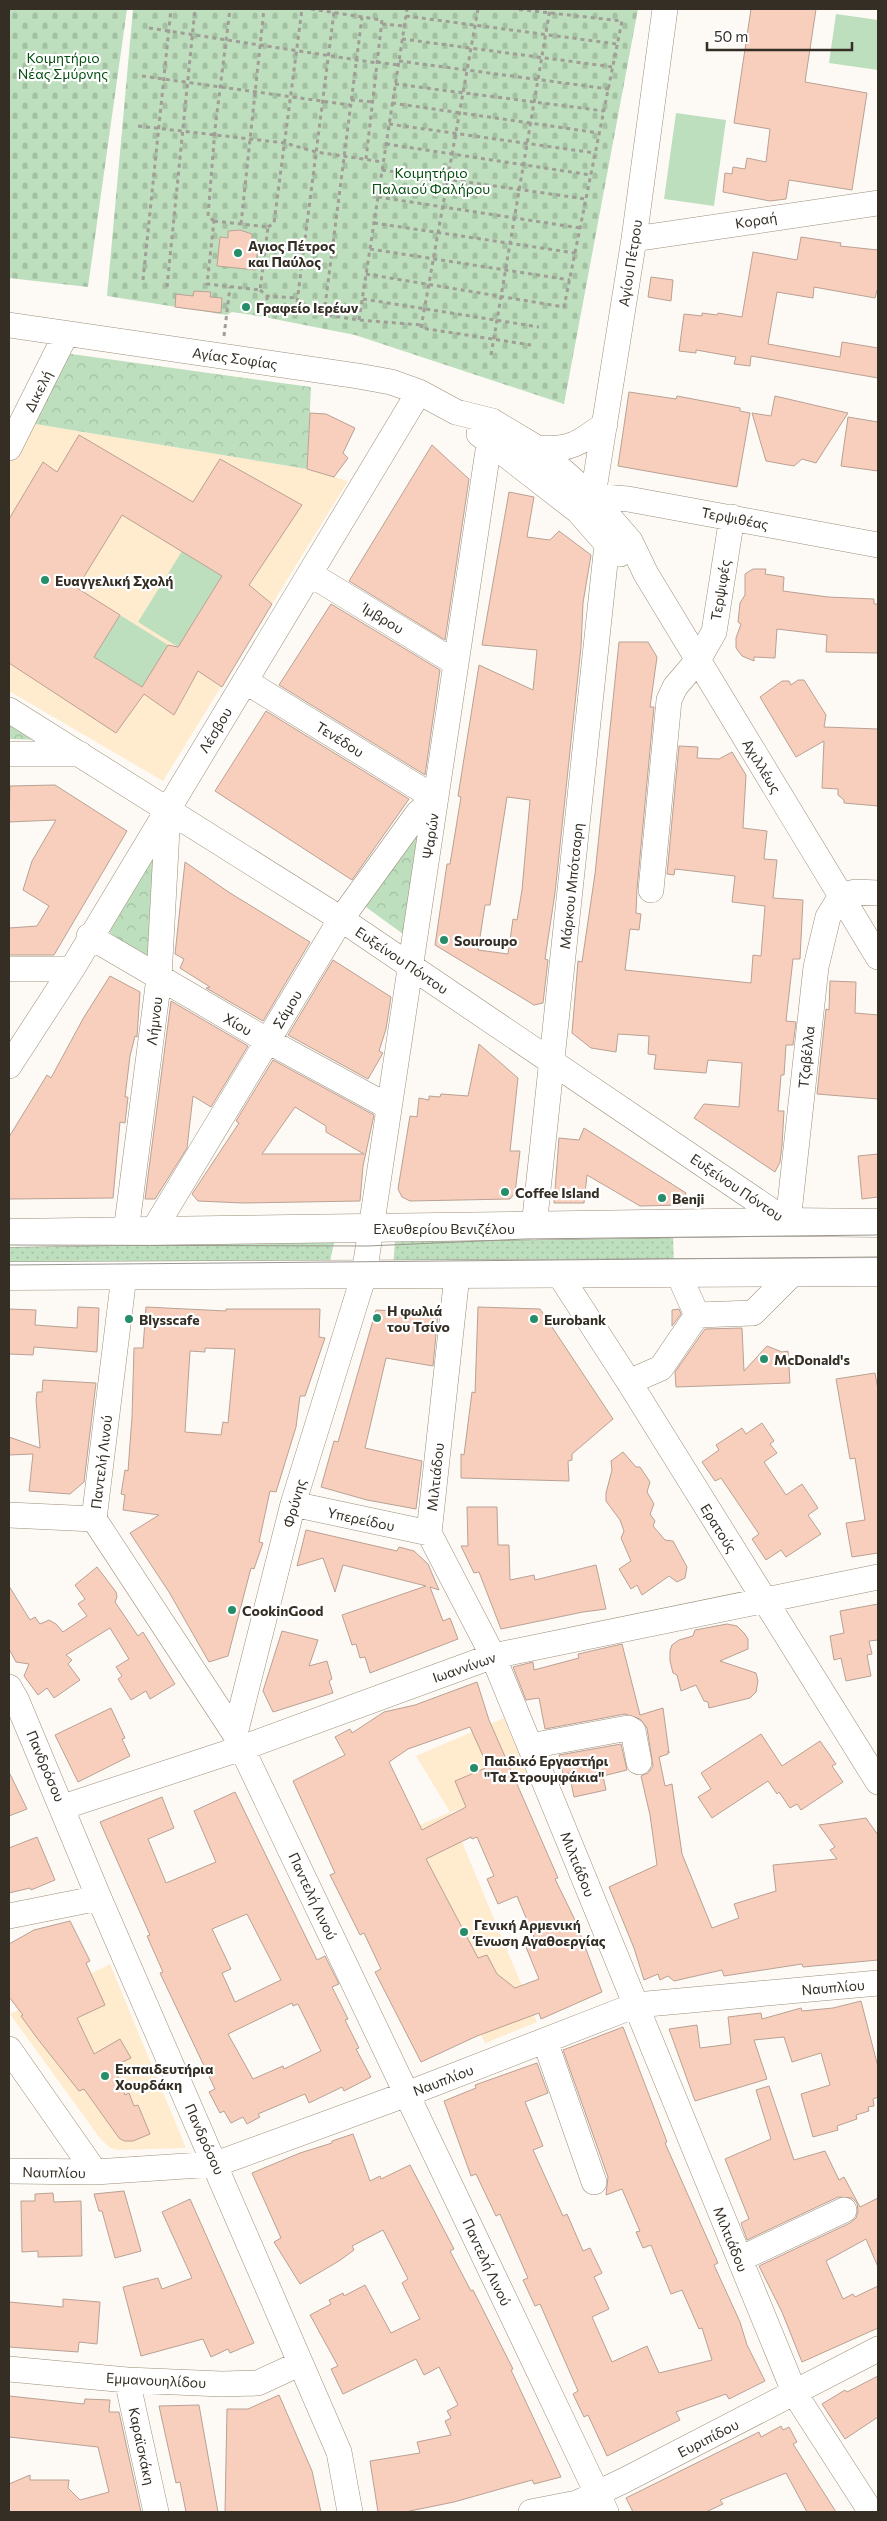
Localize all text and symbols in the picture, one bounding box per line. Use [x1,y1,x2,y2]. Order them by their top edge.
scale bar [707,20,852,52]
text: 50 m [714,27,748,45]
park label: Κοιμητήριο Νέας Σμύρνης [18,49,108,82]
park label: Κοιμητήριο Παλαιού Φαλήρου [372,164,490,197]
street label: Κοραή [734,208,778,232]
street label: Αγίου Πέτρου [615,218,645,308]
place label: Αγιος Πέτρος και Παύλος [248,237,335,270]
marker: Αγιος Πέτρος και Παύλος [232,247,244,259]
place label: Γραφείο Ιερέων [256,299,359,316]
marker: Γραφείο Ιερέων [240,301,252,313]
street label: Αγίας Σοφίας [191,344,279,372]
street label: Δικελή [20,367,56,415]
street label: Τερψιθέας [700,503,770,533]
street label: Τερψιφές [707,558,733,622]
place label: Ευαγγελική Σχολή [55,572,173,589]
marker: Ευαγγελική Σχολή [39,574,51,586]
street label: Ίμβρου [357,598,407,637]
street label: Λέσβου [195,704,235,756]
street label: Τενέδου [313,718,367,760]
street label: Αχιλλέως [739,736,785,796]
street label: Ψαρών [418,812,442,860]
street label: Μάρκου Μπότσαρη [556,822,586,950]
street label: Ευξείνου Πόντου [352,923,452,997]
place label: Souroupo [454,932,517,949]
marker: Souroupo [438,934,450,946]
street label: Σάμου [269,987,305,1031]
street label: Λήμνου [143,996,165,1046]
street label: Χίου [221,1009,255,1039]
street label: Τζαβέλλα [794,1025,818,1089]
street label: Ευξείνου Πόντου [687,1150,787,1224]
place label: Coffee Island [515,1184,600,1201]
marker: Coffee Island [499,1186,511,1198]
place label: Benji [672,1190,705,1207]
marker: Benji [656,1192,668,1204]
street label: Ελευθερίου Βενιζέλου [373,1220,515,1237]
place label: Η φωλιά του Τσίνο [387,1302,450,1335]
place label: Blysscafe [139,1311,200,1328]
place label: Eurobank [544,1311,606,1328]
marker: Η φωλιά του Τσίνο [371,1312,383,1324]
marker: Blysscafe [123,1313,135,1325]
marker: Eurobank [528,1313,540,1325]
place label: McDonald's [774,1351,850,1368]
marker: McDonald's [758,1353,770,1365]
street label: Παντελή Λινού [87,1414,115,1510]
street label: Μιλτιάδου [423,1442,447,1512]
street label: Φρύνης [279,1477,309,1529]
street label: Ερατούς [697,1500,741,1556]
street label: Υπερείδου [326,1504,396,1534]
place label: CookinGood [242,1602,323,1619]
marker: CookinGood [226,1604,238,1616]
street label: Ιωαννίνων [430,1648,498,1686]
street label: Πανδρόσου [23,1728,69,1804]
place label: Παιδικό Εργαστήρι "Τα Στρουμφάκια" [484,1752,609,1785]
marker: Παιδικό Εργαστήρι "Τα Στρουμφάκια" [468,1762,480,1774]
street label: Μιλτιάδου [557,1829,599,1899]
street label: Παντελή Λινού [285,1850,341,1943]
place label: Γενική Αρμενική Ένωση Αγαθοεργίας [472,1916,606,1949]
marker: Γενική Αρμενική Ένωση Αγαθοεργίας [458,1926,470,1938]
street label: Ναυπλίου [801,1976,865,1998]
place label: Εκπαιδευτήρια Χουρδάκη [115,2060,213,2093]
street label: Ναυπλίου [410,2061,476,2099]
marker: Εκπαιδευτήρια Χουρδάκη [99,2070,111,2082]
street label: Πανδρόσου [182,2101,228,2177]
street label: Ναυπλίου [22,2163,86,2181]
street label: Μιλτιάδου [710,2204,752,2274]
street label: Παντελή Λινού [459,2216,515,2309]
street label: Εμμανουηλίδου [106,2369,207,2391]
street label: Καραϊσκάκη [125,2406,159,2486]
street label: Ευριπίδου [675,2415,741,2461]

